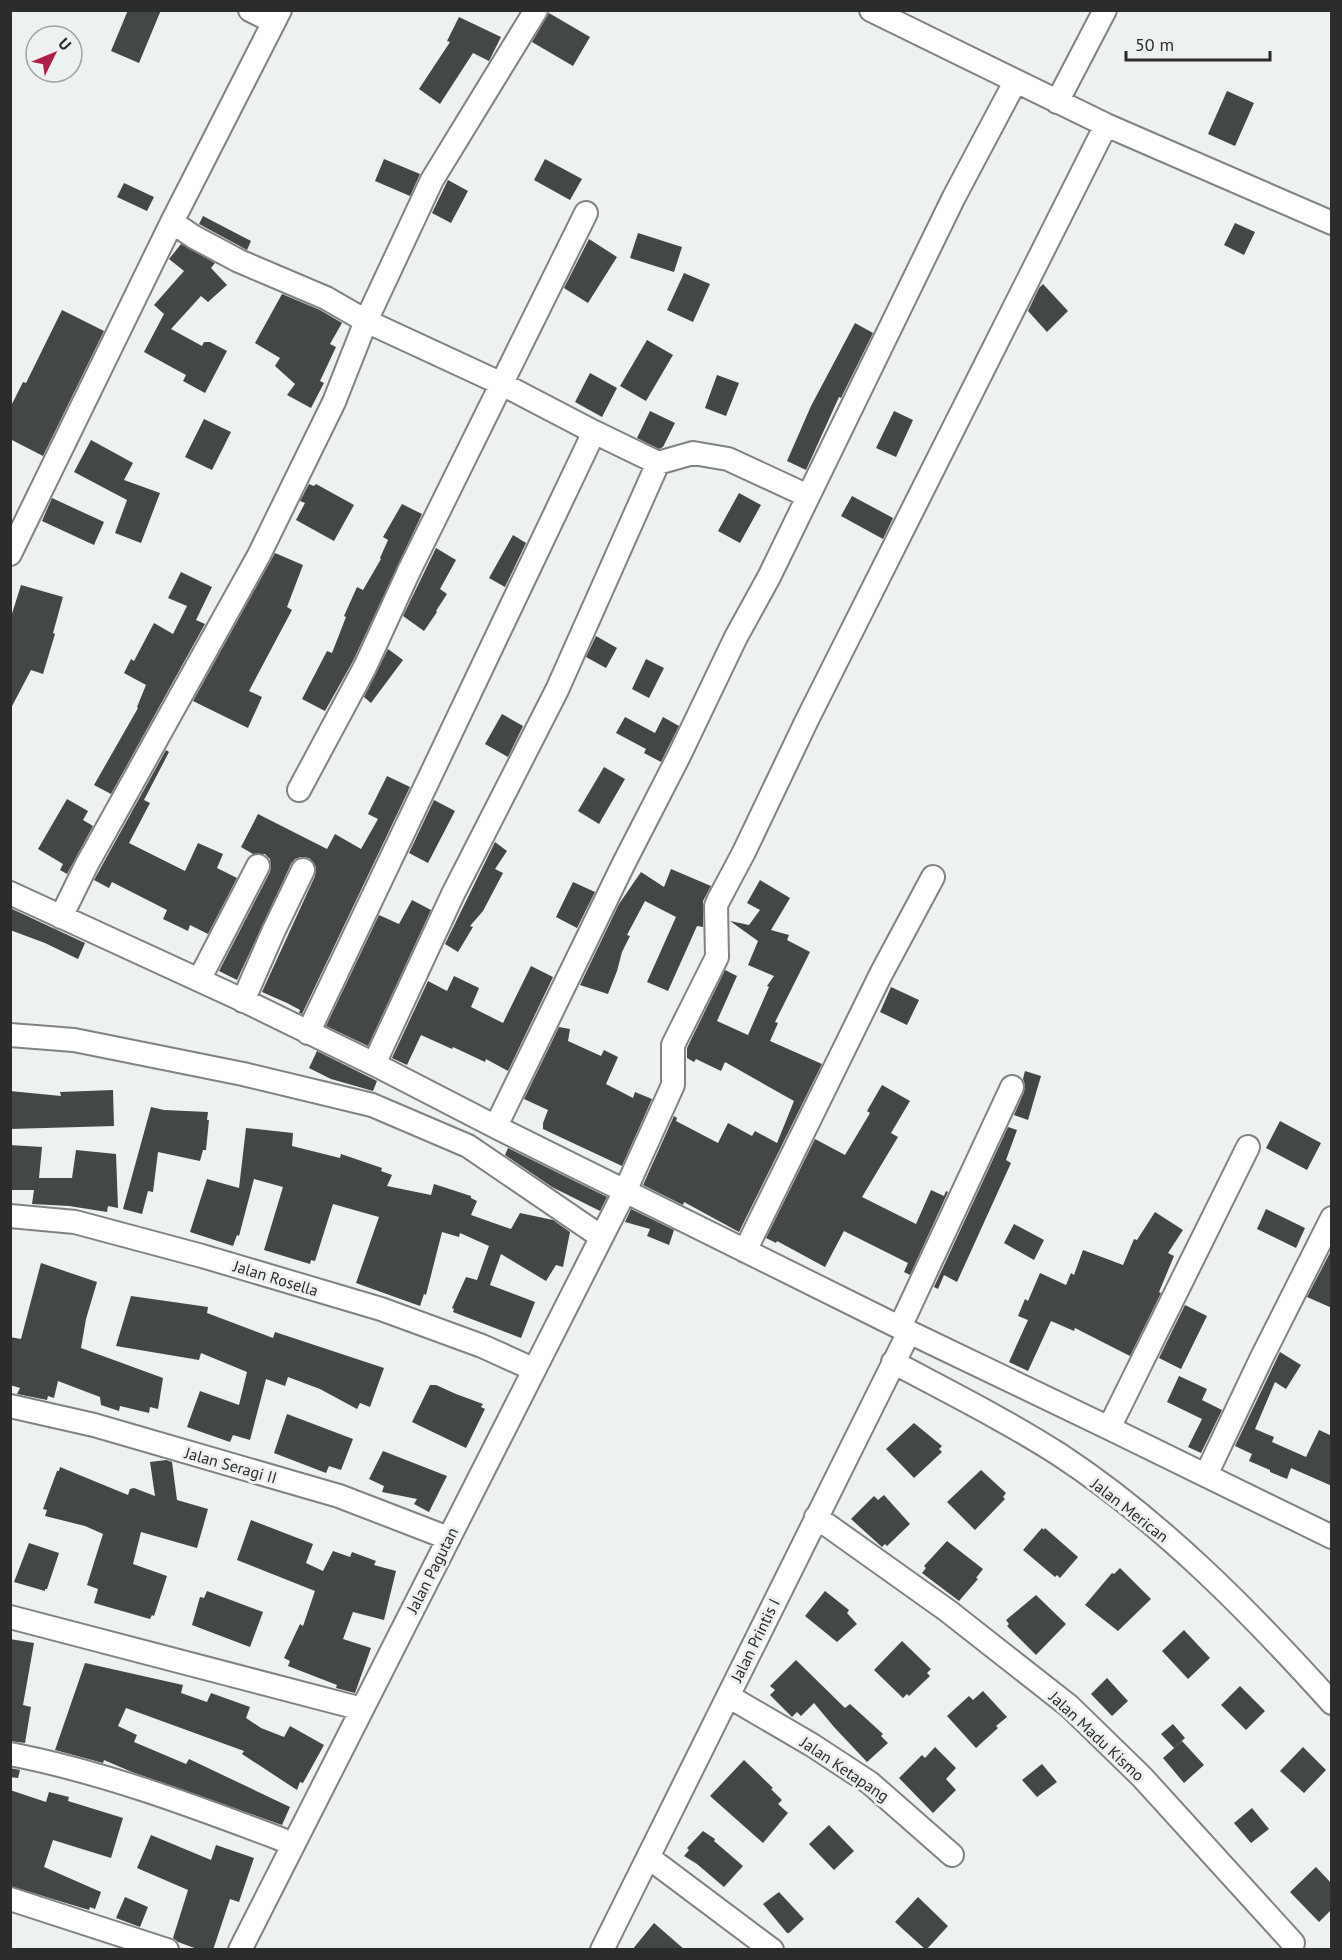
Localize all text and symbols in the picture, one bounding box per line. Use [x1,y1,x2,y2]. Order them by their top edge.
north arrow [24,24,84,84]
scale bar [1126,24,1270,62]
text: U [54,33,76,54]
text: 50 m [1135,33,1174,56]
street label: Jalan Rosella [230,1255,321,1300]
street label: Jalan Seragi II [182,1442,279,1488]
street label: Jalan Merican [1087,1473,1173,1546]
street label: Jalan Pagutan [401,1524,462,1617]
street label: Jalan Printis I [726,1595,784,1686]
street label: Jalan Madu Kismo [1045,1686,1149,1785]
street label: Jalan Ketapang [796,1731,893,1806]

